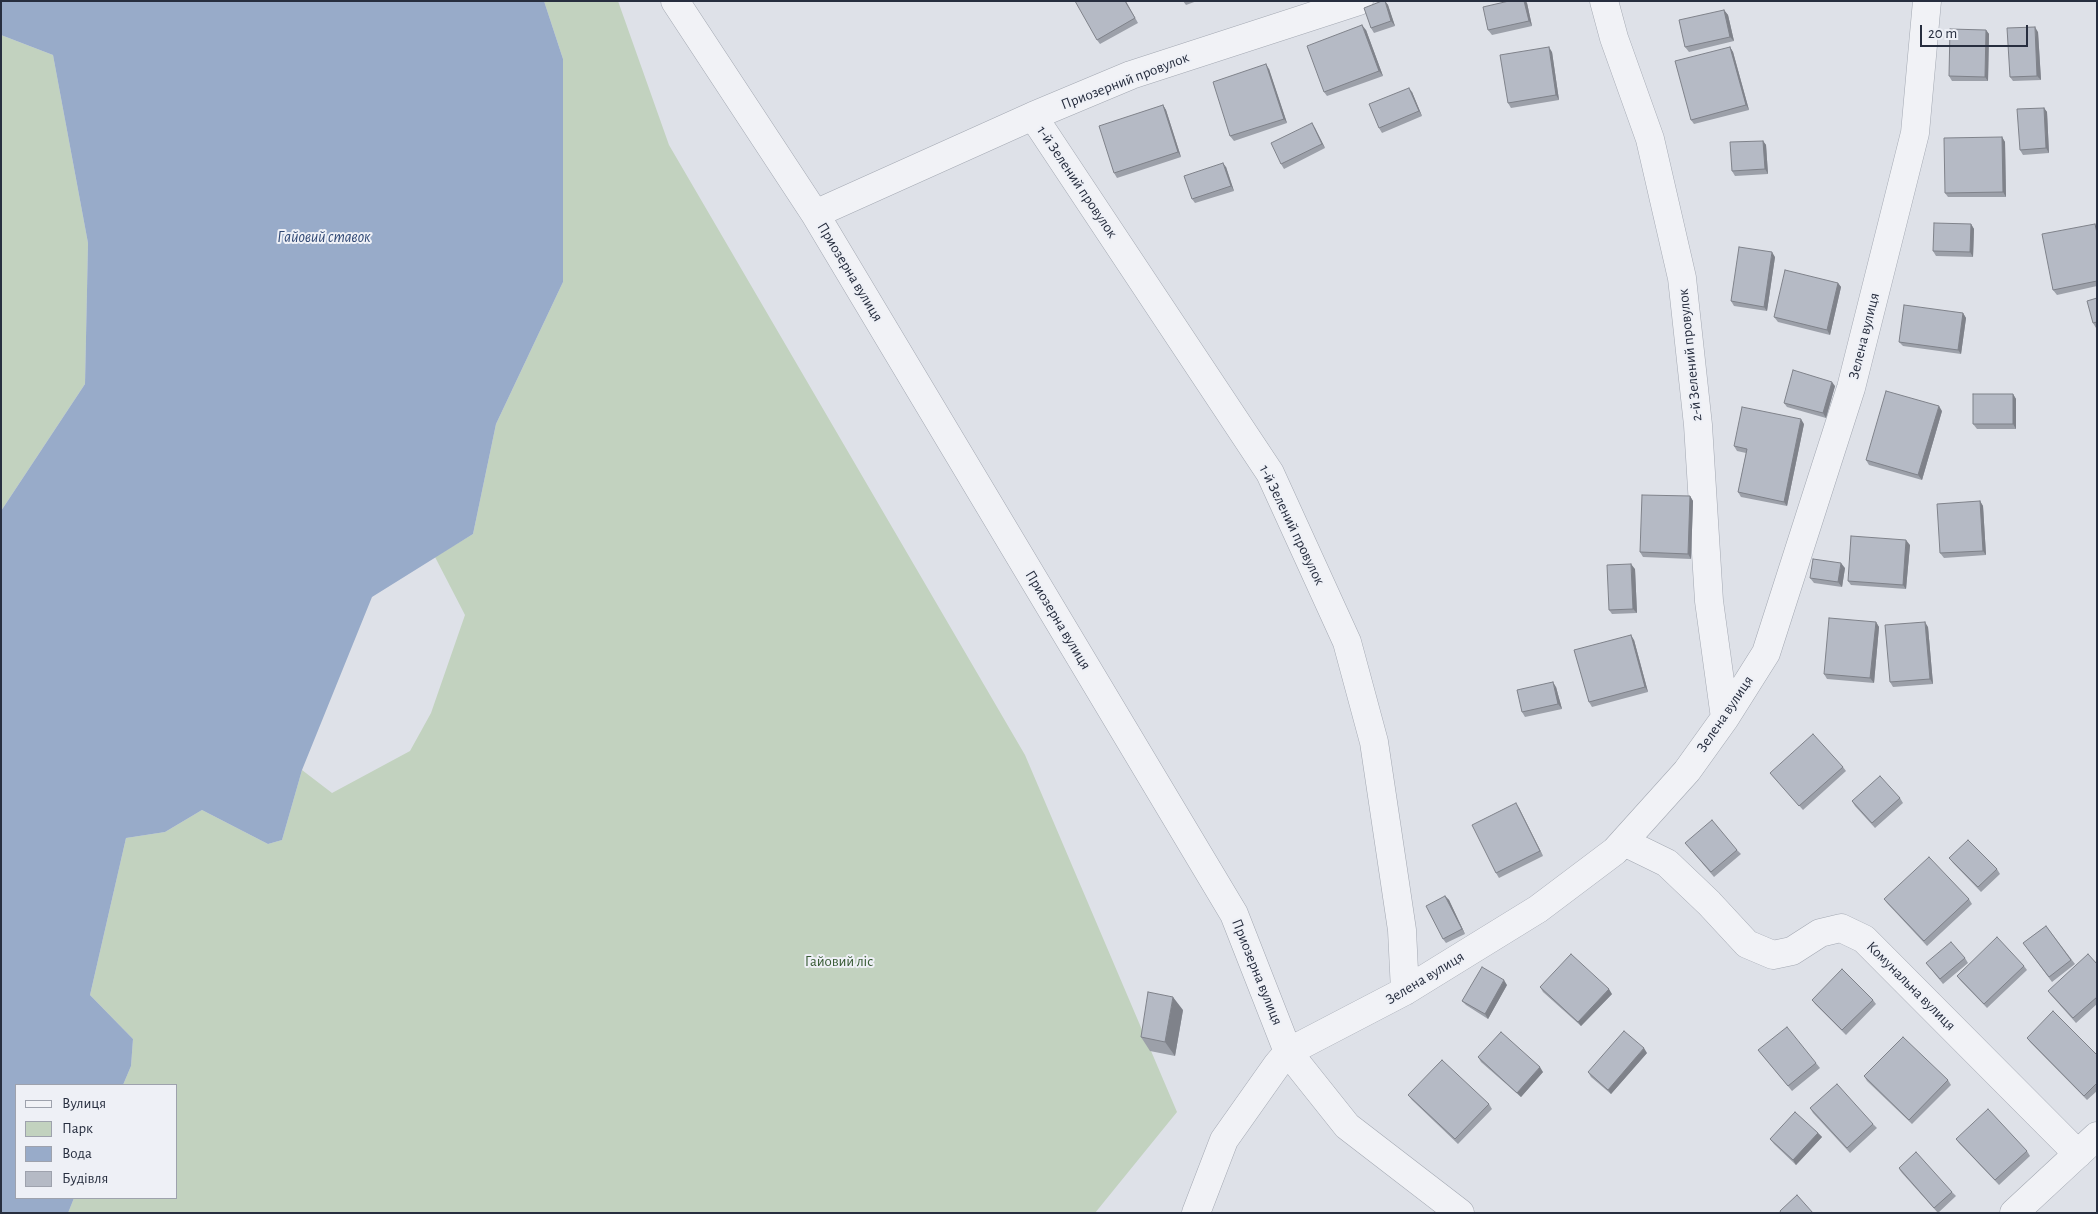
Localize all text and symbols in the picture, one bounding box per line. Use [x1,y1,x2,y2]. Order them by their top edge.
scale bar [1923,15,2030,47]
text: 20 m [1928,26,1957,41]
street label: Приозерний провулок [1058,48,1192,114]
street label: 1-й Зелений провулок [1033,123,1121,241]
street label: Приозерна вулиця [813,219,887,325]
water label: Гайовий ставок [277,227,371,247]
street label: 2-й Зелений провулок [1674,288,1706,422]
street label: Зелена вулиця [1845,291,1883,381]
street label: 1-й Зелений провулок [1255,462,1329,588]
street label: Приозерна вулиця [1021,567,1095,673]
street label: Зелена вулиця [1693,672,1757,756]
street label: Приозерна вулиця [1228,916,1286,1028]
street label: Комунальна вулиця [1863,938,1959,1034]
street label: Зелена вулиця [1382,948,1468,1008]
park label: Гайовий ліс [805,952,873,970]
legend [15,1084,178,1199]
text: Вулиця [62,1096,106,1111]
text: Парк [62,1121,93,1136]
text: Вода [62,1146,92,1161]
text: Будівля [62,1171,108,1186]

